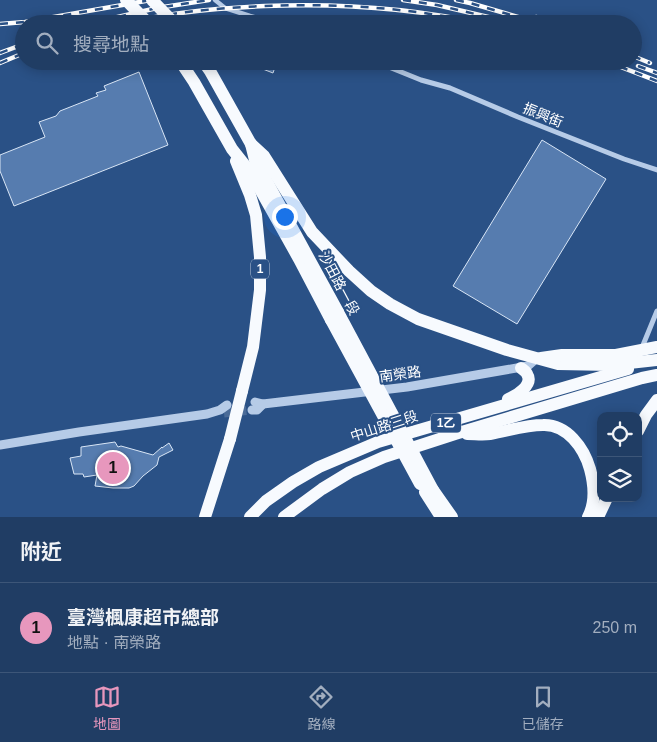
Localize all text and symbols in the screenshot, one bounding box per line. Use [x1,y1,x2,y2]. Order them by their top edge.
search box [15,15,642,70]
icon: search [33,29,61,57]
text: 搜尋地點 [73,34,149,55]
street label: 振興街 [521,100,565,130]
your location [272,204,298,230]
street label: 沙田路一段 [316,248,362,318]
road number: 1 [251,260,269,278]
street label: 南榮路 [378,363,422,385]
street label: 中山路三段 [348,408,420,444]
map controls [597,412,642,502]
button: locate [597,412,642,457]
road number: 1乙 [431,413,461,432]
pin: 1 [97,449,129,487]
button: layers [597,457,642,502]
text: 附近 [20,540,62,563]
text: 臺灣楓康超市總部 [67,607,219,628]
text: 1 [32,619,40,636]
text: 250 m [593,619,637,636]
text: 地點 · 南榮路 [67,634,161,651]
tab: 地圖 [93,683,121,733]
tab: 路線 [307,683,335,733]
tab: 已儲存 [522,683,564,733]

